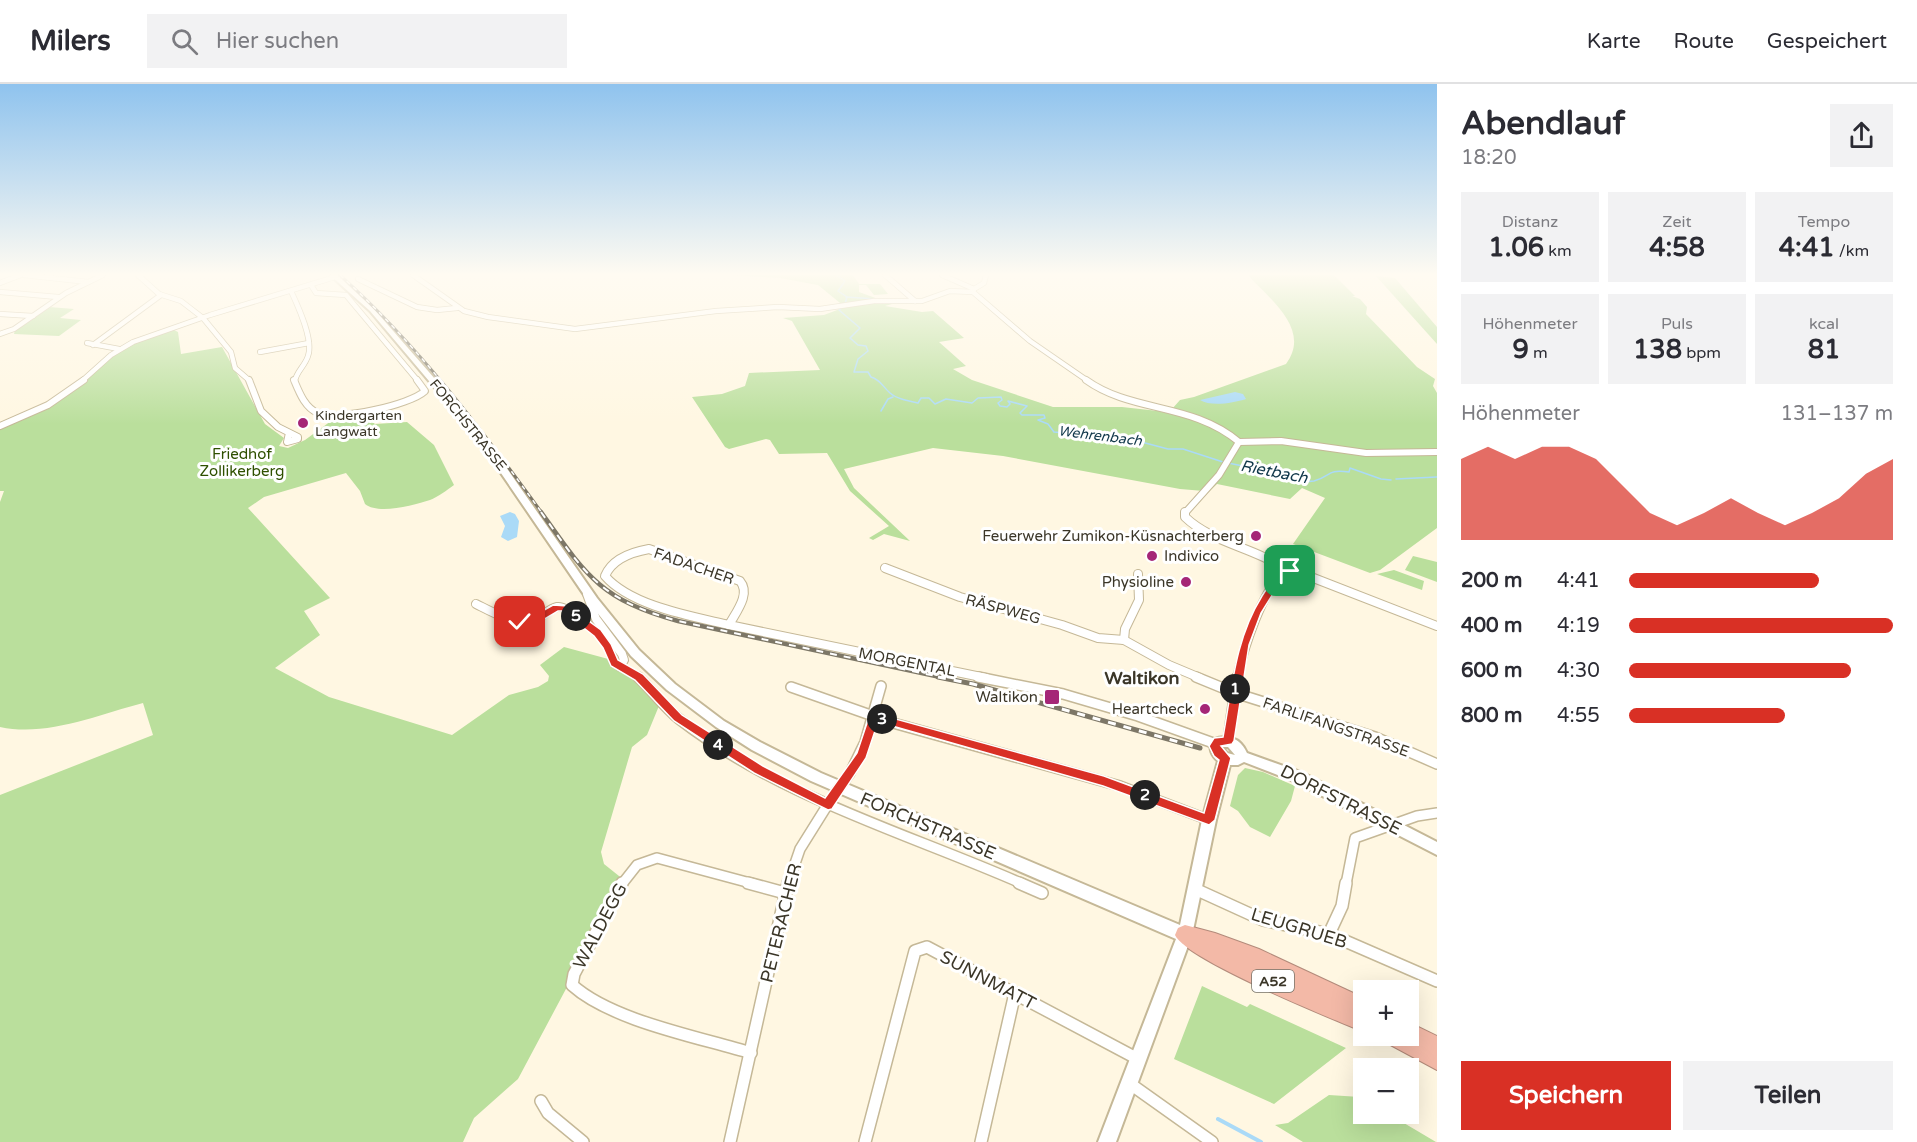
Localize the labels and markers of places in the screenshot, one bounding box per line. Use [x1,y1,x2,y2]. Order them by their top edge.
place label: Kindergarten Langwatt [315,407,402,440]
marker: Kindergarten Langwatt [296,416,310,430]
place label: Feuerwehr Zumikon-Küsnachterberg [982,527,1244,545]
marker: Feuerwehr Zumikon-Küsnachterberg [1249,529,1263,543]
pin [1264,545,1315,596]
place label: Indivico [1164,547,1219,565]
marker: Indivico [1145,549,1159,563]
place label: Physioline [1102,573,1174,591]
marker: Physioline [1179,575,1193,589]
pin [494,596,545,647]
pin: 5 [561,601,591,631]
pin: 1 [1220,674,1250,704]
place label: Waltikon [976,688,1038,706]
marker: Waltikon [1043,688,1061,706]
place label: Heartcheck [1112,700,1193,718]
marker: Heartcheck [1198,702,1212,716]
pin: 3 [867,704,897,734]
pin: 4 [703,730,733,760]
pin: 2 [1130,780,1160,810]

